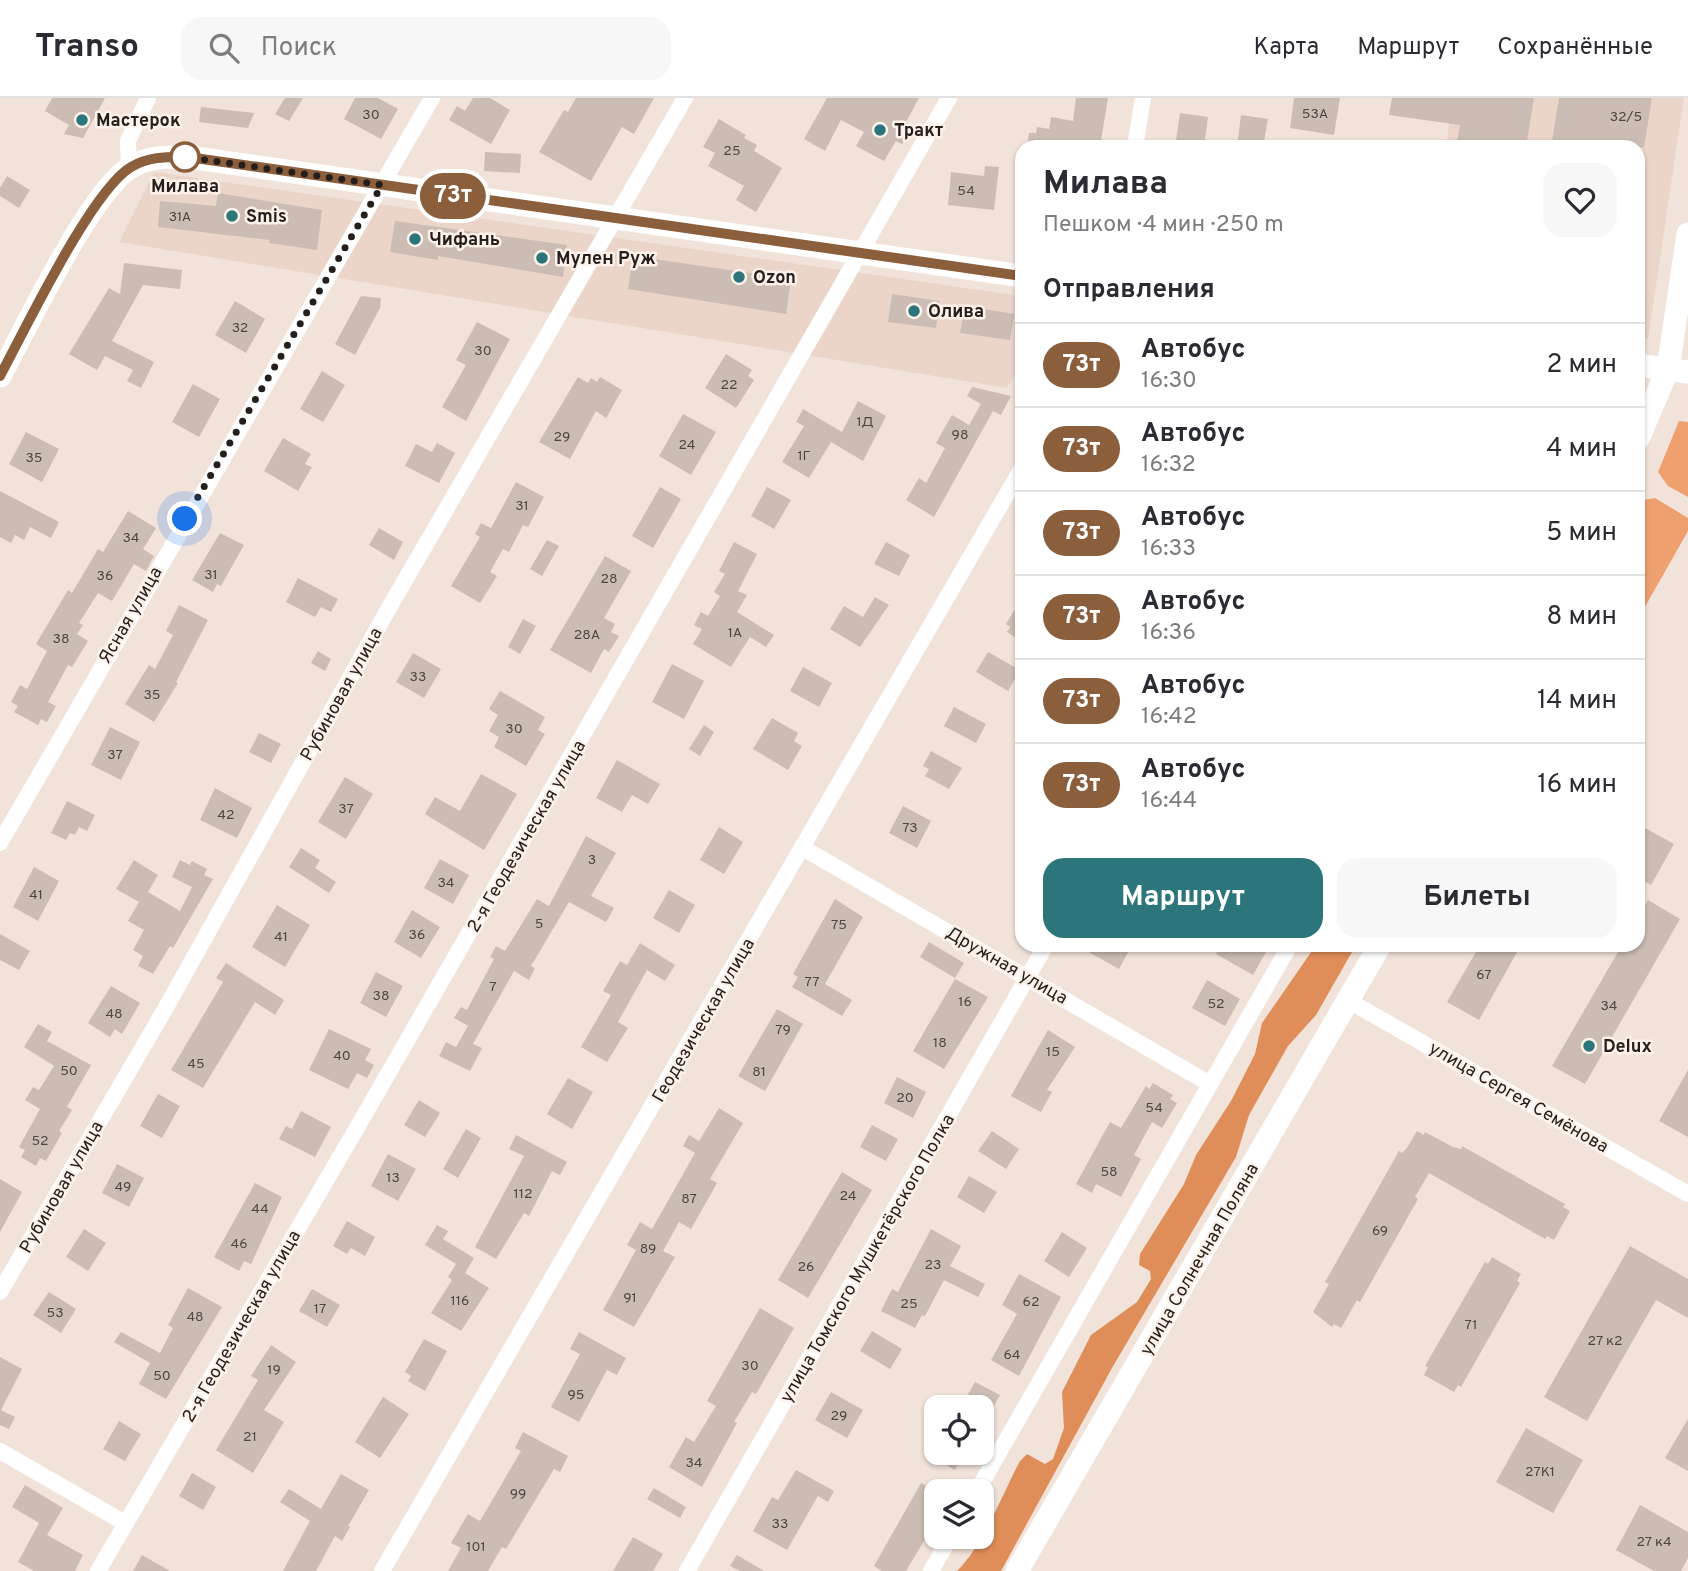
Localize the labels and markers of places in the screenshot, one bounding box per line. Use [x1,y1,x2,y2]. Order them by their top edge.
place label: Мастерок [96,110,181,133]
marker: Мастерок [74,112,90,128]
place label: Тракт [894,120,944,143]
marker: Тракт [872,122,888,138]
marker: Милава [170,142,200,172]
place label: Милава [151,176,219,199]
place label: Smis [246,206,287,229]
marker: Smis [224,208,240,224]
place label: Чифань [429,229,500,252]
marker: Чифань [407,231,423,247]
place label: Мулен Руж [556,248,656,271]
marker: Мулен Руж [534,250,550,266]
place label: Ozon [753,267,796,290]
marker: Ozon [731,269,747,285]
place label: Олива [928,301,984,324]
marker: Олива [906,303,922,319]
place label: Delux [1603,1036,1652,1059]
marker: Delux [1581,1038,1597,1054]

